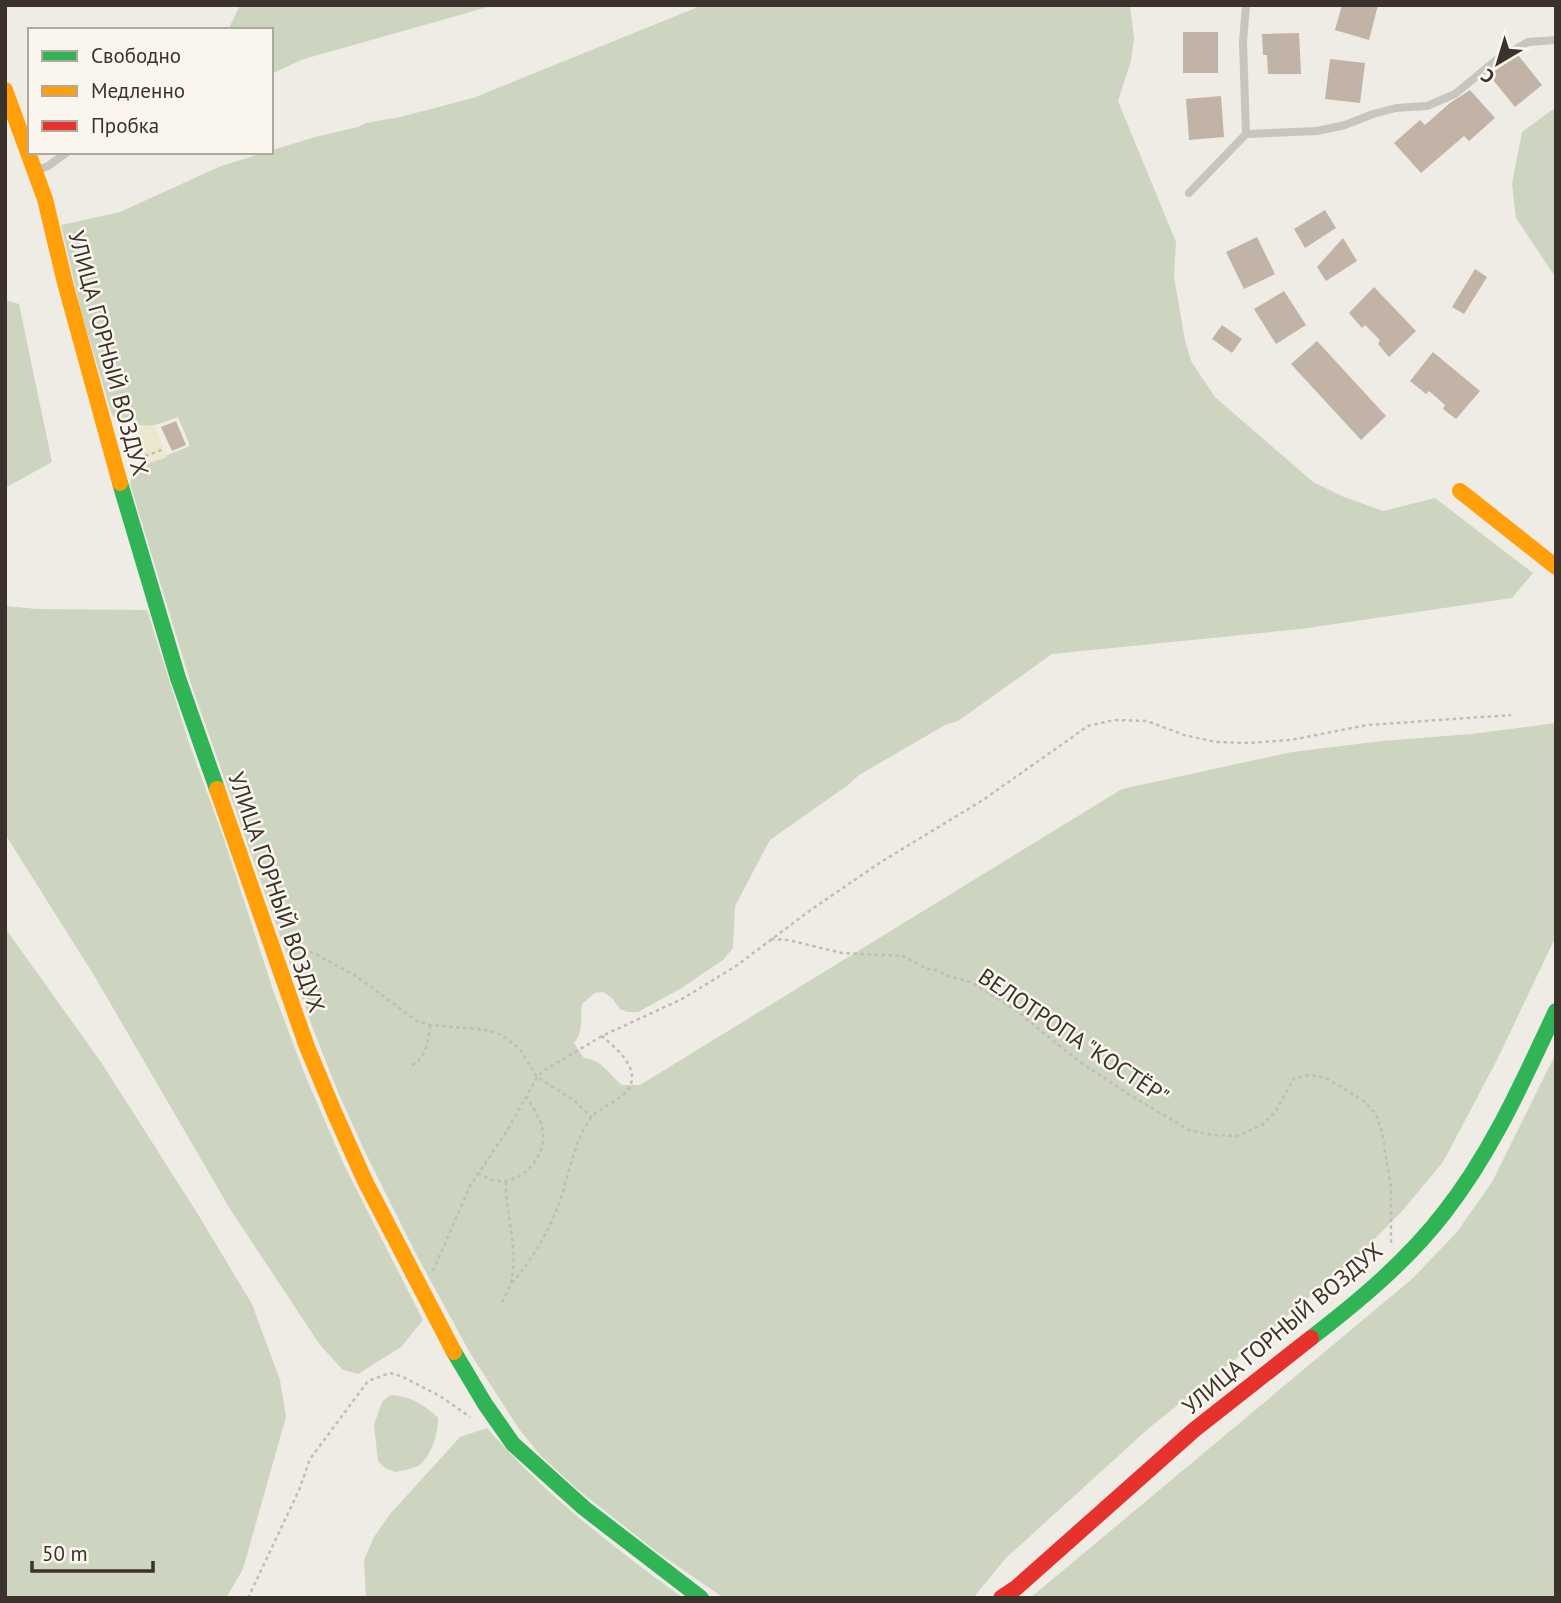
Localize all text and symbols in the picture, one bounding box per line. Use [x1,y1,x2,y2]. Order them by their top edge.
legend [28,28,273,154]
north arrow [1463,28,1533,98]
text: Свободно [91,42,181,69]
text: С [1476,63,1499,89]
text: Медленно [91,77,185,104]
text: Пробка [91,112,159,139]
street label: УЛИЦА ГОРНЫЙ ВОЗДУХ [62,227,156,479]
street label: УЛИЦА ГОРНЫЙ ВОЗДУХ [222,768,332,1016]
street label: ВЕЛОТРОПА "КОСТЁР" [973,961,1175,1111]
street label: УЛИЦА ГОРНЫЙ ВОЗДУХ [1176,1236,1388,1420]
scale bar [32,1530,152,1574]
text: 50 m [42,1540,88,1567]

